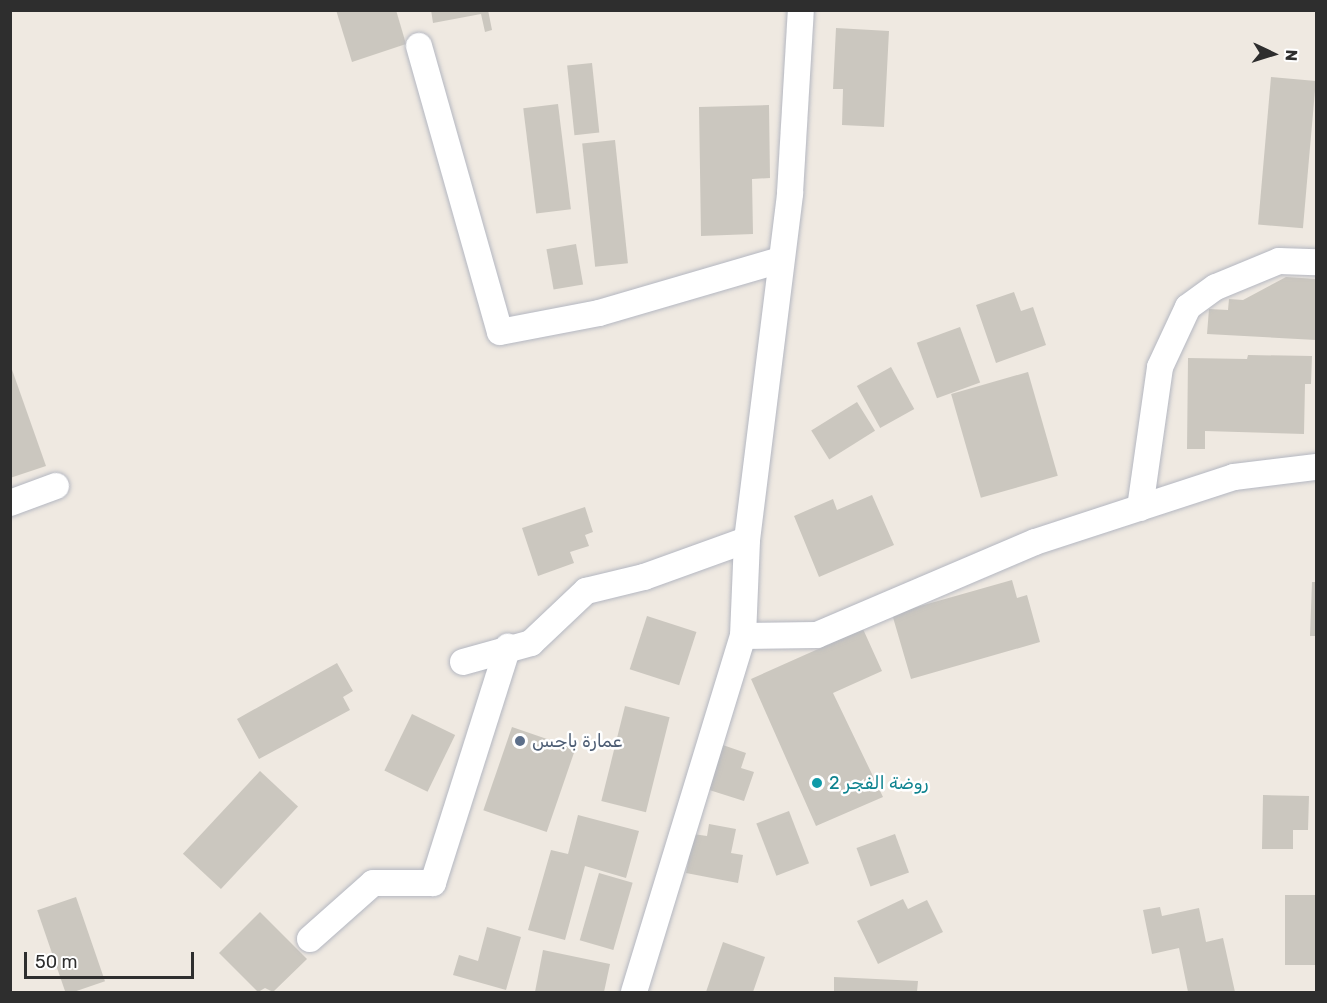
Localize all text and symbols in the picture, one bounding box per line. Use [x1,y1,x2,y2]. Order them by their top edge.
north arrow [1243,24,1303,84]
text: N [1282,49,1301,62]
place label: عمارة باجس [532,730,622,752]
marker: عمارة باجس [513,734,527,748]
place label: روضة الفجر 2 [829,772,928,794]
marker: روضة الفجر 2 [810,776,824,790]
scale bar [27,940,196,978]
text: 50 m [35,951,78,973]

